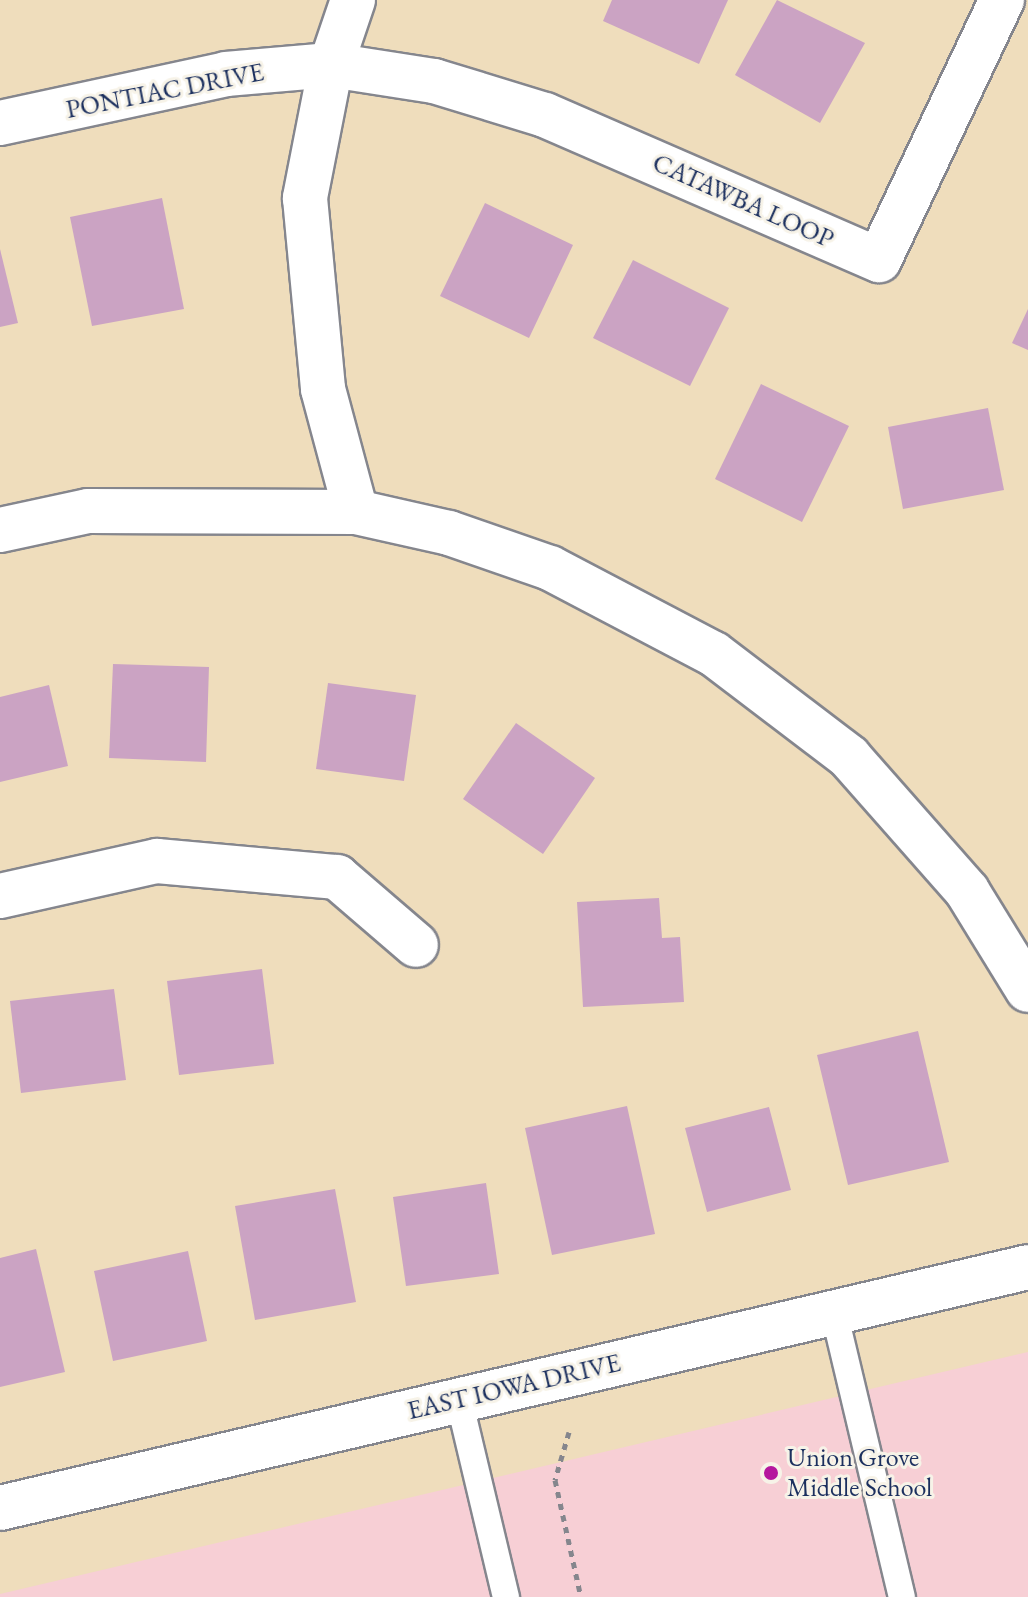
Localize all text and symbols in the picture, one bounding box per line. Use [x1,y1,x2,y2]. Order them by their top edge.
street label: PONTIAC DRIVE [63,57,267,125]
street label: CATAWBA LOOP [648,147,838,255]
street label: EAST IOWA DRIVE [404,1347,624,1427]
place label: Union Grove Middle School [787,1442,932,1504]
marker: Union Grove Middle School [762,1464,780,1482]

